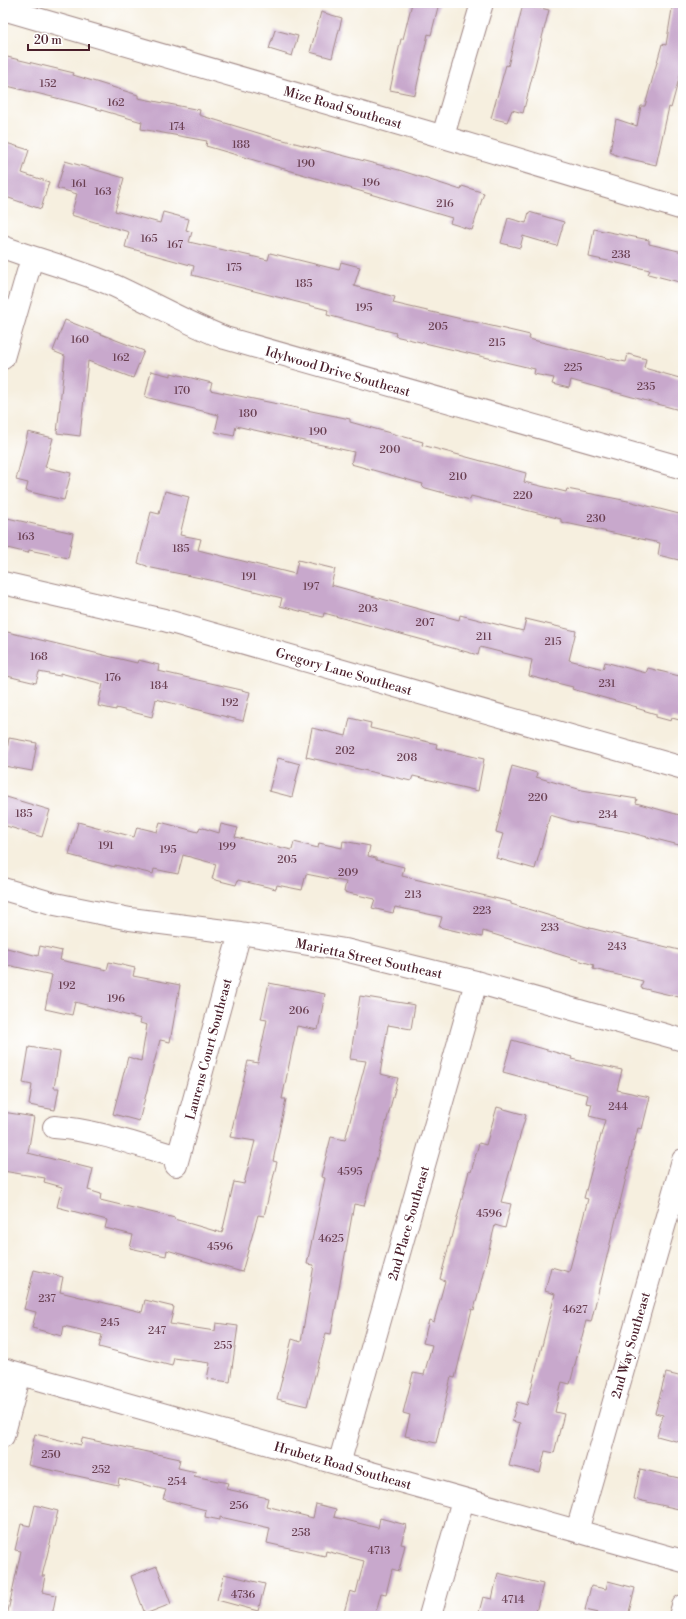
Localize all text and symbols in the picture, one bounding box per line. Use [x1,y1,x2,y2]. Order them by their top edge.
scale bar [28,26,89,52]
text: 20 m [34,33,62,48]
house number: 152 [39,77,57,91]
street label: Mize Road Southeast [282,83,404,133]
house number: 162 [107,96,125,110]
house number: 174 [169,120,185,134]
house number: 188 [232,138,250,152]
house number: 190 [297,157,315,171]
house number: 196 [362,176,380,190]
house number: 161 [71,177,87,191]
house number: 163 [94,185,112,199]
house number: 216 [436,197,454,211]
house number: 165 [140,232,158,246]
house number: 167 [167,238,183,252]
house number: 238 [611,248,631,262]
house number: 175 [226,261,242,275]
house number: 185 [295,277,313,291]
house number: 195 [355,301,373,315]
house number: 205 [428,320,448,334]
house number: 160 [71,333,89,347]
house number: 215 [488,336,506,350]
street label: Idylwood Drive Southeast [263,344,412,400]
house number: 162 [112,351,130,365]
house number: 225 [564,361,582,375]
house number: 235 [637,380,655,394]
house number: 170 [174,384,190,398]
house number: 180 [239,407,257,421]
house number: 190 [309,425,327,439]
house number: 200 [380,443,400,457]
house number: 210 [449,470,467,484]
house number: 220 [513,489,533,503]
house number: 230 [586,512,606,526]
house number: 163 [17,530,35,544]
house number: 185 [172,542,190,556]
house number: 191 [241,570,257,584]
house number: 197 [303,580,320,594]
house number: 203 [358,602,378,616]
house number: 207 [416,616,435,630]
house number: 211 [476,630,492,644]
house number: 215 [544,635,562,649]
street label: Gregory Lane Southeast [274,645,414,699]
house number: 168 [30,650,48,664]
house number: 176 [105,671,121,685]
house number: 231 [599,677,616,691]
house number: 184 [150,679,168,693]
house number: 192 [221,696,239,710]
house number: 202 [335,744,355,758]
house number: 208 [397,751,417,765]
house number: 220 [528,791,548,805]
house number: 185 [15,807,33,821]
house number: 234 [598,808,618,822]
house number: 191 [98,839,114,853]
house number: 199 [218,840,236,854]
house number: 195 [159,843,177,857]
house number: 205 [277,853,297,867]
house number: 209 [338,866,358,880]
house number: 213 [404,888,422,902]
house number: 223 [473,904,491,918]
house number: 233 [541,921,559,935]
street label: Marietta Street Southeast [294,936,444,982]
house number: 243 [608,940,626,954]
street label: Laurens Court Southeast [182,976,236,1122]
house number: 192 [58,979,76,993]
house number: 196 [107,992,125,1006]
house number: 206 [289,1004,309,1018]
house number: 244 [608,1100,628,1114]
street label: 2nd Place Southeast [385,1164,433,1282]
house number: 4595 [337,1165,363,1179]
house number: 4596 [476,1207,502,1221]
house number: 4625 [318,1232,344,1246]
house number: 4596 [207,1240,233,1254]
street label: 2nd Way Southeast [608,1290,654,1400]
house number: 237 [38,1292,56,1306]
house number: 4627 [563,1303,588,1317]
house number: 245 [101,1316,119,1330]
house number: 247 [148,1324,166,1338]
house number: 255 [214,1339,232,1353]
street label: Hrubetz Road Southeast [272,1439,414,1493]
house number: 250 [41,1448,61,1462]
house number: 252 [92,1463,110,1477]
house number: 254 [167,1475,187,1489]
house number: 256 [230,1499,249,1513]
house number: 258 [291,1526,311,1540]
house number: 4713 [368,1544,390,1558]
house number: 4736 [231,1588,255,1602]
house number: 4714 [502,1593,525,1607]

